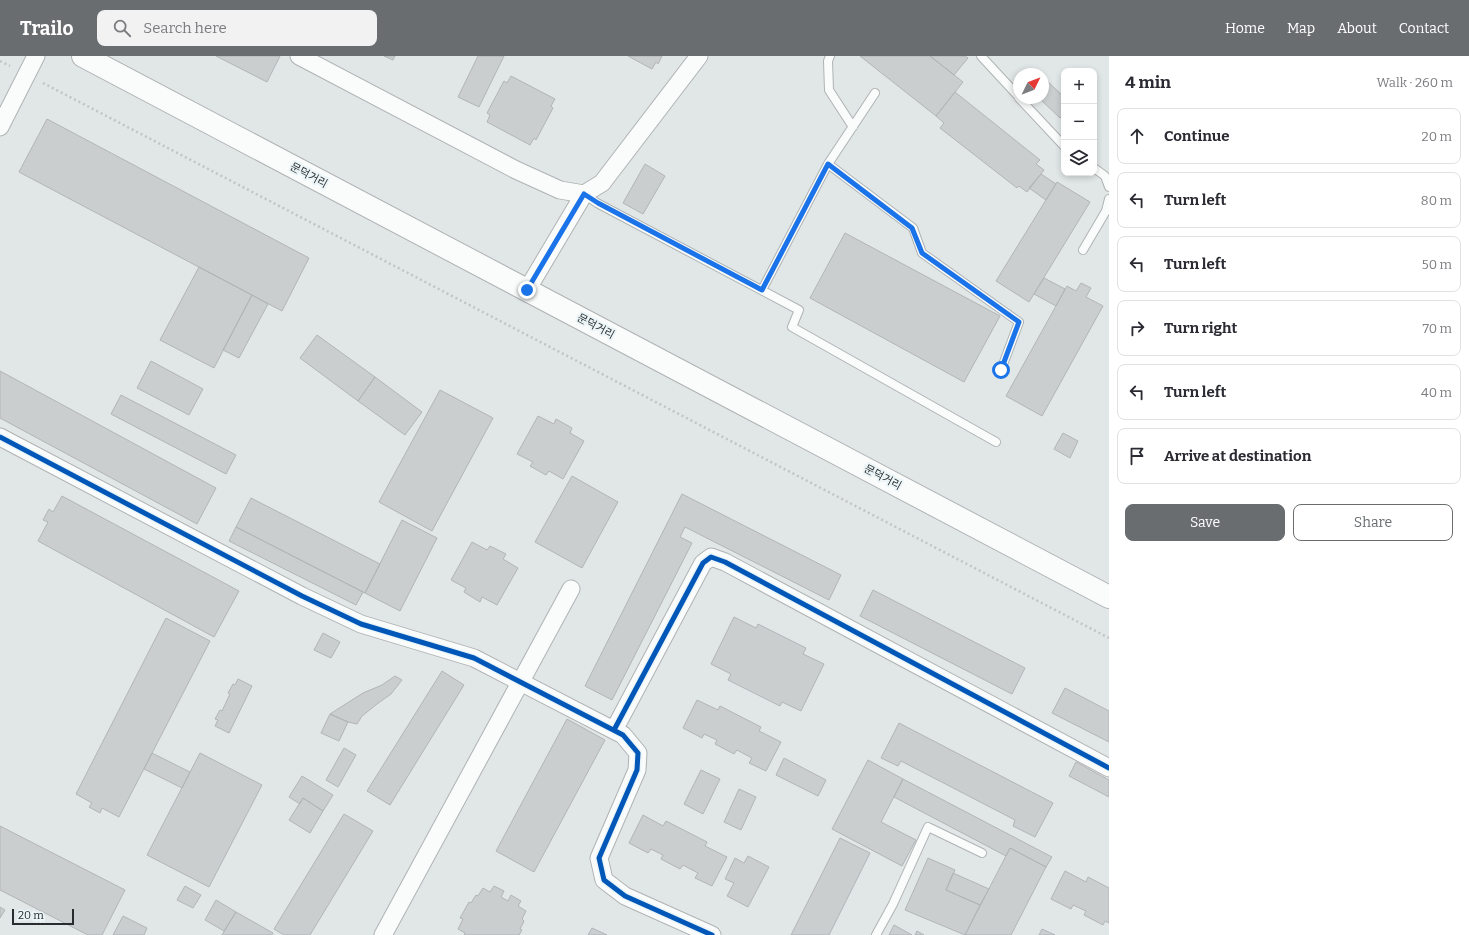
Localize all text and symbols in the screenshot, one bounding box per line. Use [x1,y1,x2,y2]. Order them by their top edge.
search box [97,10,377,46]
text: Trailo [20,17,73,40]
icon: search [111,17,133,39]
text: Search here [143,19,227,37]
text: Home [1225,20,1265,37]
text: Map [1287,20,1315,37]
text: About [1337,20,1377,37]
text: Contact [1399,20,1449,37]
north arrow [1013,68,1049,104]
map controls [1061,68,1097,176]
button: + [1061,68,1097,104]
text: 4 min [1125,72,1171,93]
text: Walk · 260 m [1377,75,1453,90]
button: − [1061,104,1097,140]
icon: ahead [1126,125,1148,147]
text: Continue [1164,127,1230,145]
text: 20 m [1422,129,1452,144]
button: layers [1061,140,1097,176]
street label: 문덕거리 [288,160,330,191]
icon: left [1126,189,1148,211]
text: Turn left [1164,191,1226,209]
text: 80 m [1421,193,1452,208]
icon: left [1126,253,1148,275]
text: Turn left [1164,255,1226,273]
text: 50 m [1422,257,1452,272]
route end [518,281,536,299]
street label: 문덕거리 [575,311,617,342]
icon: right [1126,317,1148,339]
text: Turn right [1164,319,1237,337]
text: 70 m [1422,321,1452,336]
route start [992,361,1010,379]
icon: left [1126,381,1148,403]
text: Turn left [1164,383,1226,401]
text: 40 m [1421,385,1452,400]
icon: arrive [1126,445,1148,467]
text: Arrive at destination [1164,447,1311,465]
street label: 문덕거리 [862,462,904,493]
button: Save [1125,504,1285,541]
button: Share [1293,504,1453,541]
scale bar [12,907,74,926]
text: 20 m [18,909,44,922]

